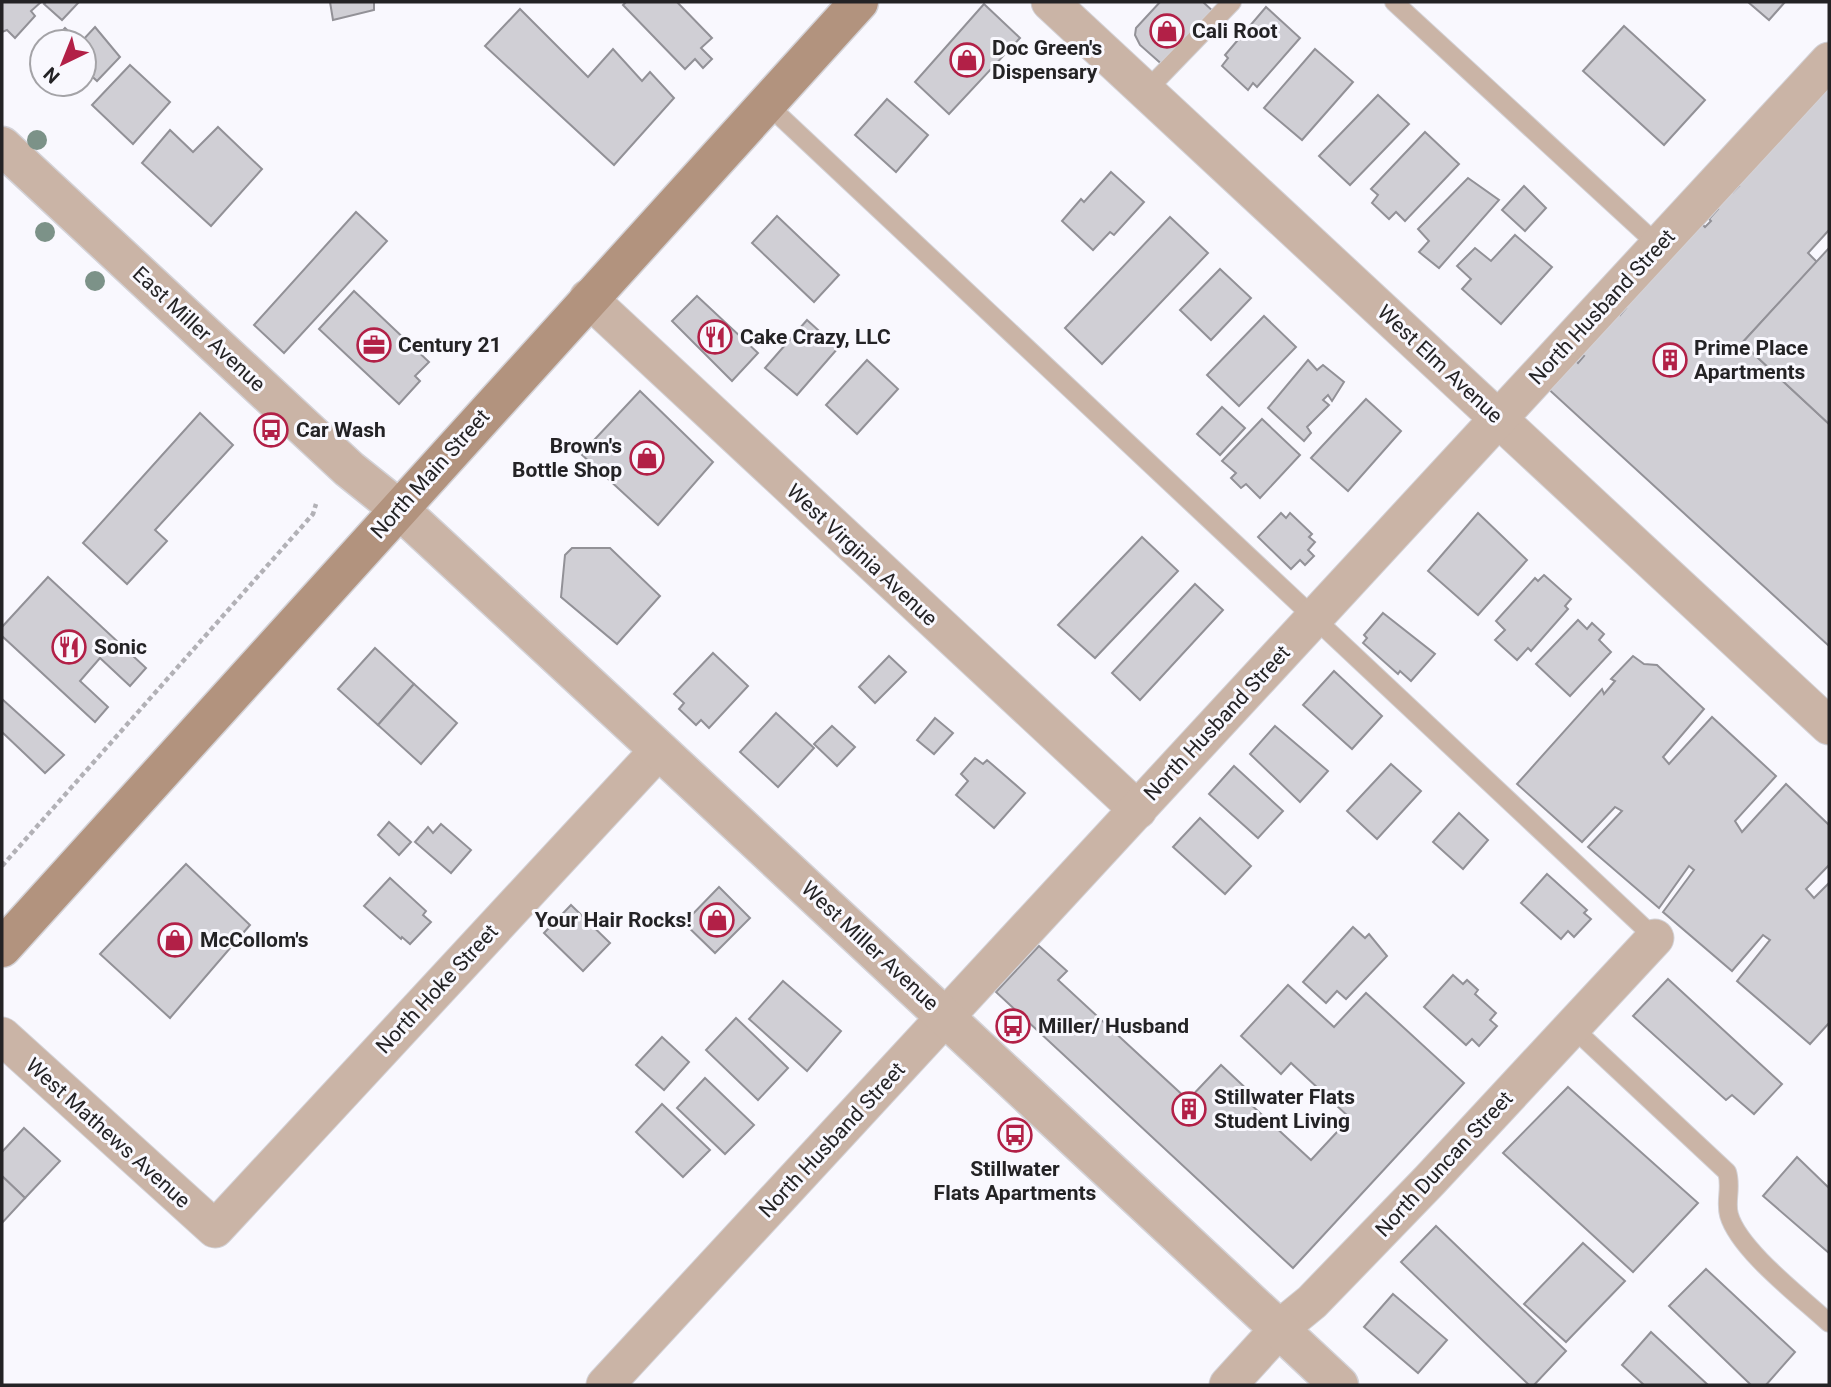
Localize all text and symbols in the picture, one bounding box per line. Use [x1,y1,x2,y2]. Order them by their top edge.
shop icon: Cali Root [1148,12,1186,50]
place label: Cali Root [1192,19,1278,43]
north arrow [28,28,98,98]
place label: Doc Green's Dispensary [992,36,1103,84]
shop icon: Doc Green's Dispensary [948,41,986,79]
text: N [39,62,64,88]
street label: North Husband Street [1524,225,1680,389]
street label: East Miller Avenue [128,262,270,396]
street label: West Elm Avenue [1373,300,1507,428]
restaurant icon: Cake Crazy, LLC [696,318,734,356]
place label: Cake Crazy, LLC [740,325,891,349]
office icon: Century 21 [355,326,393,364]
place label: Century 21 [398,333,501,357]
place label: Prime Place Apartments [1694,336,1808,384]
building icon: Prime Place Apartments [1651,341,1689,379]
street label: North Main Street [366,404,494,543]
bus stop icon: Car Wash [252,411,290,449]
place label: Car Wash [296,418,386,442]
place label: Brown's Bottle Shop [512,434,622,482]
shop icon: Brown's Bottle Shop [628,439,666,477]
street label: West Virginia Avenue [782,479,942,631]
restaurant icon: Sonic [50,628,88,666]
place label: Sonic [94,635,147,659]
street label: North Husband Street [1139,641,1295,805]
street label: West Miller Avenue [797,876,943,1016]
shop icon: Your Hair Rocks! [698,901,736,939]
place label: Your Hair Rocks! [535,908,692,932]
street label: North Hoke Street [371,920,503,1058]
shop icon: McCollom's [156,921,194,959]
place label: McCollom's [200,928,309,952]
bus stop icon: Miller/ Husband [994,1007,1032,1045]
place label: Miller/ Husband [1038,1014,1189,1038]
street label: West Mathews Avenue [21,1053,195,1213]
street label: North Husband Street [754,1058,910,1222]
place label: Stillwater Flats Student Living [1214,1085,1355,1133]
street label: North Duncan Street [1370,1086,1518,1242]
building icon: Stillwater Flats Student Living [1170,1090,1208,1128]
bus stop icon: Stillwater Flats Apartments [996,1116,1034,1154]
place label: Stillwater Flats Apartments [934,1157,1097,1205]

